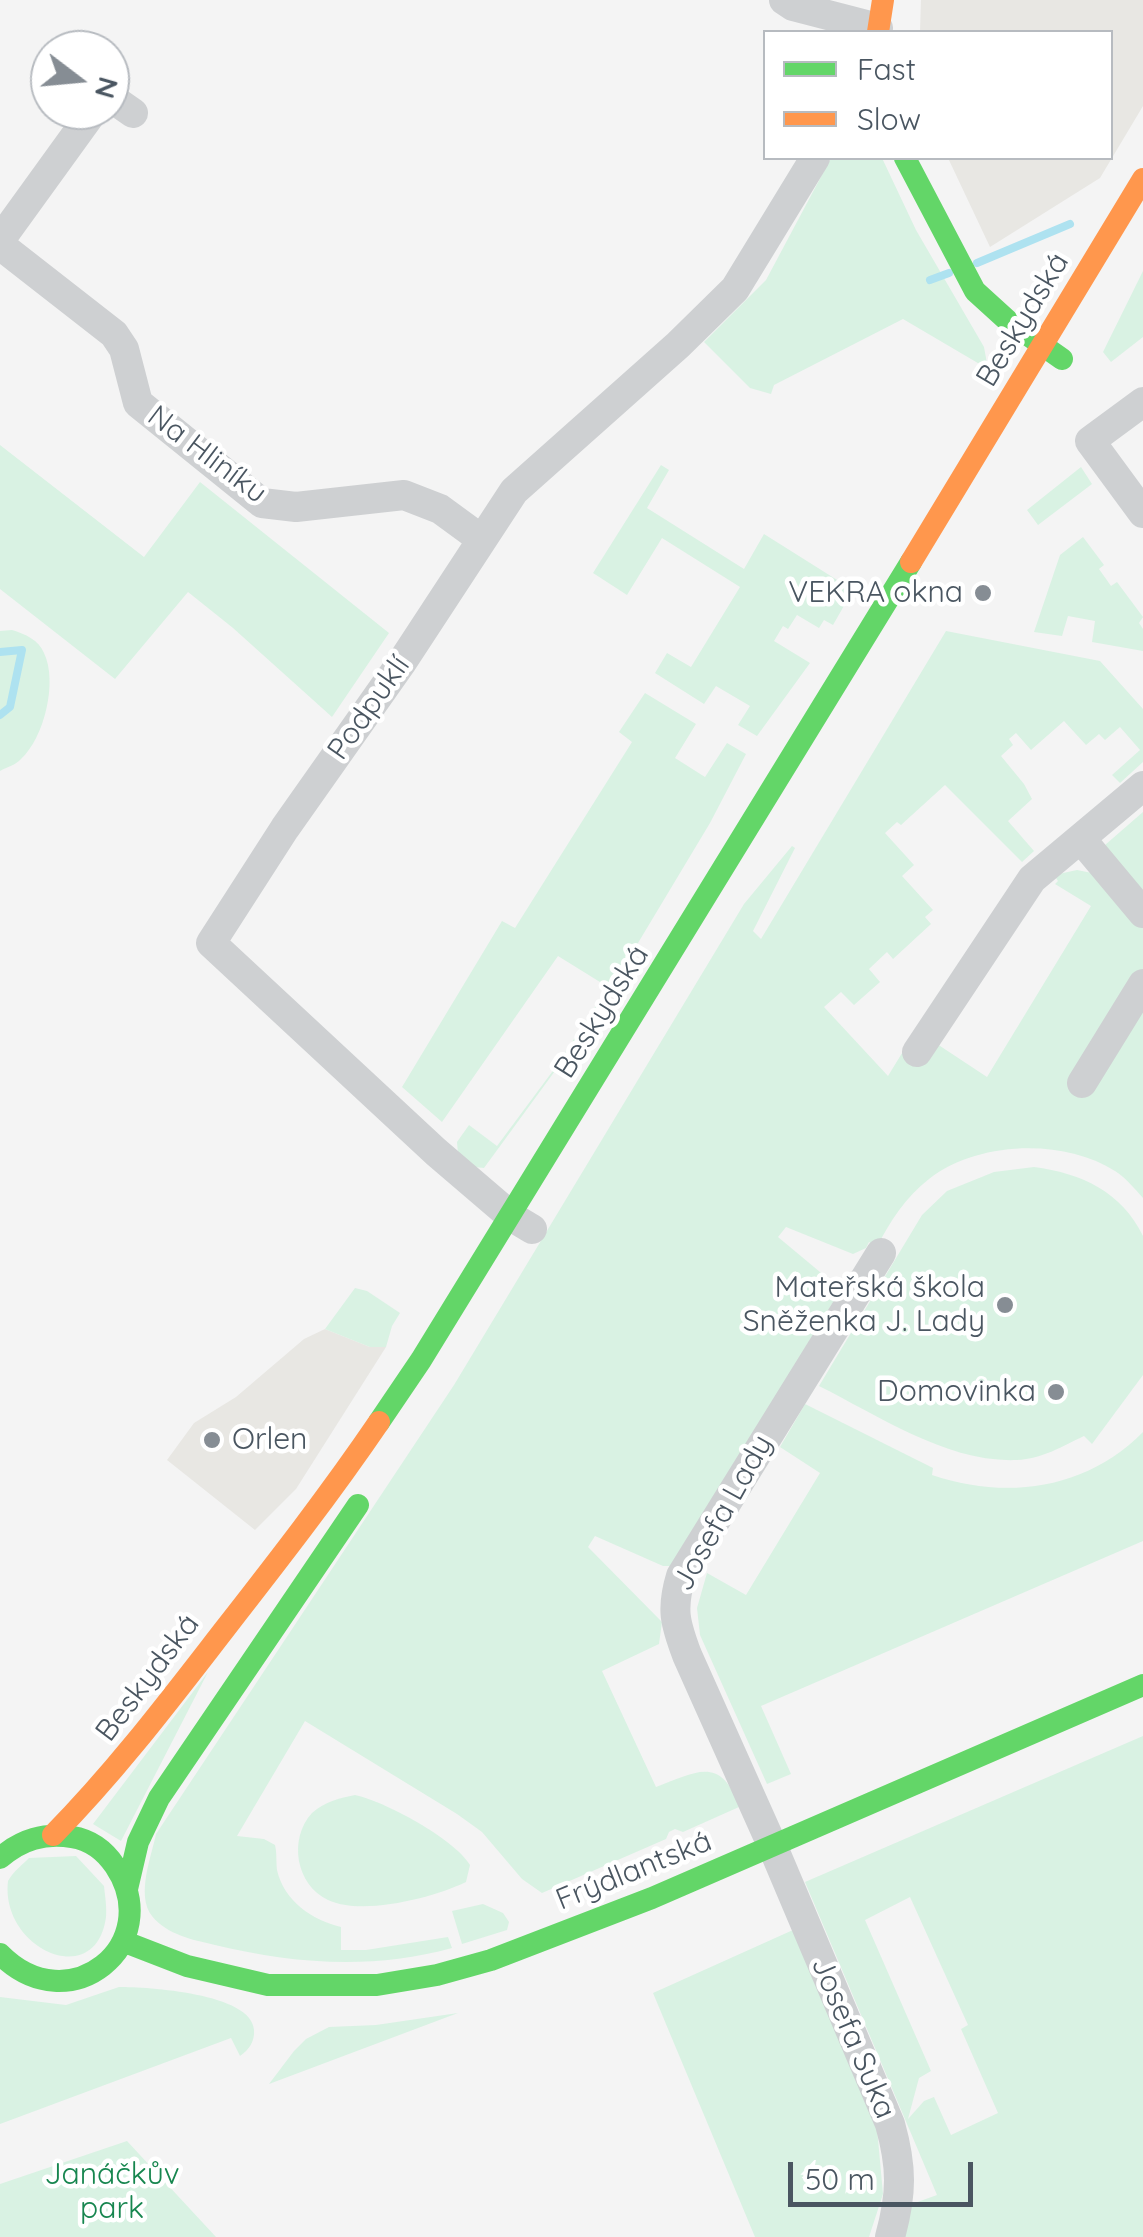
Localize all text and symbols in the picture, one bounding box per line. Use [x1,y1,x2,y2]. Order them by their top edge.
north arrow [30,30,130,130]
legend [763,30,1113,160]
text: Fast [857,50,916,88]
text: N [88,73,127,103]
text: Slow [857,100,921,138]
street label: Beskydská [969,247,1077,393]
street label: Na Hliníku [140,399,274,511]
place label: VEKRA okna [788,575,963,611]
marker: VEKRA okna [972,582,994,604]
street label: Podpuklí [320,649,418,767]
street label: Beskydská [547,939,657,1085]
place label: Mateřská škola Sněženka J. Lady [743,1270,985,1340]
marker: Mateřská škola Sněženka J. Lady [994,1294,1016,1316]
place label: Domovinka [877,1374,1036,1410]
marker: Domovinka [1045,1381,1067,1403]
place label: Orlen [232,1422,307,1458]
marker: Orlen [201,1429,223,1451]
street label: Josefa Lady [665,1429,781,1597]
street label: Beskydská [89,1607,207,1749]
street label: Frýdlantská [551,1823,717,1919]
street label: Josefa Suka [803,1952,903,2124]
scale bar [793,2142,978,2204]
park label: Janáčkův park [44,2157,180,2228]
text: 50 m [805,2160,875,2198]

